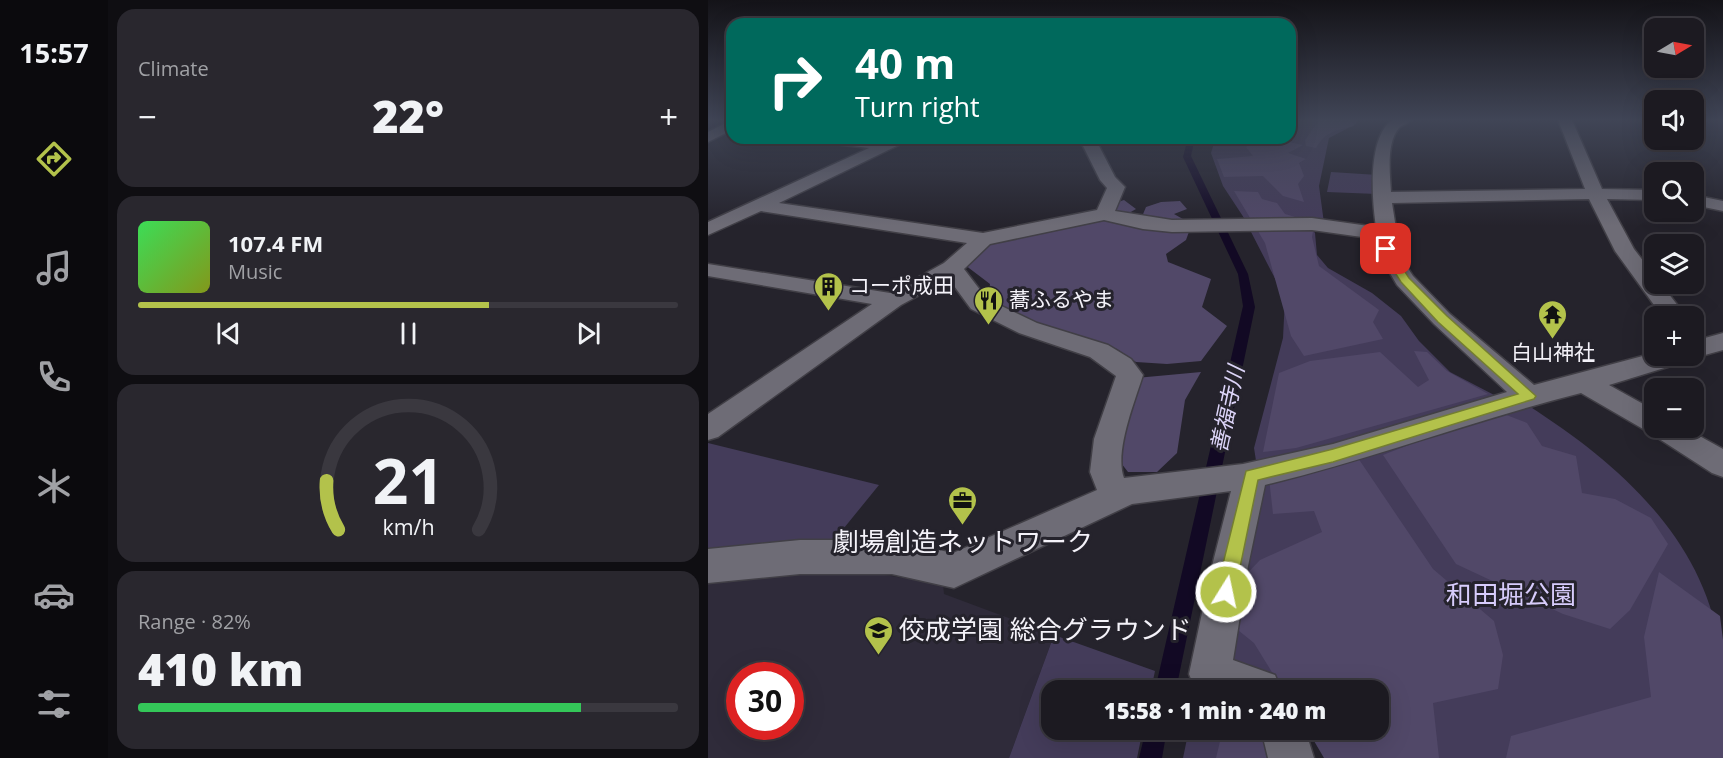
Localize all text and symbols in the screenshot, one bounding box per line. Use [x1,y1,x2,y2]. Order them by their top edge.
north arrow [1644,18,1704,78]
map controls [1644,18,1704,438]
text: 15:57 [19,34,89,71]
text: 40 m [855,34,955,91]
icon: right [756,42,834,120]
text: Climate [138,55,209,82]
text: 22° [372,85,444,146]
text: Turn right [855,88,980,125]
button: sound [1644,90,1704,150]
text: − [138,94,157,139]
text: + [659,94,678,139]
icon: directions [33,138,75,180]
button: search [1644,162,1704,222]
pin [1360,223,1411,274]
text: 107.4 FM [228,228,323,258]
icon: arrive [1369,232,1402,265]
button: layers [1644,234,1704,294]
icon: music [33,247,75,289]
text: Music [228,258,282,285]
building icon: コーポ成田 [812,270,844,312]
place label: コーポ成田 [849,271,954,299]
restaurant icon: 蕎ふるやま [972,284,1004,326]
place label: 蕎ふるやま [1009,285,1114,313]
temple icon: 白山神社 [1537,298,1569,340]
button: + [1644,306,1704,366]
icon: previous [212,317,245,350]
icon: pause [392,317,425,350]
icon: next [572,317,605,350]
place label: 白山神社 [1511,338,1595,366]
icon: phone [33,356,75,398]
water label: 善福寺川 [1202,361,1250,455]
button: − [1644,378,1704,438]
text: 21 [372,437,444,522]
icon: climate [33,465,75,507]
office icon: 劇場創造ネットワーク [947,484,979,526]
text: km/h [382,512,434,541]
place label: 劇場創造ネットワーク [833,523,1093,559]
position arrow [1194,560,1258,624]
icon: car [33,574,75,616]
park label: 和田堀公園 [1446,576,1576,612]
text: Range · 82% [138,608,251,635]
place label: 佼成学園 総合グラウンド [899,611,1192,647]
school or university icon: 佼成学園 総合グラウンド [862,614,894,656]
text: 410 km [138,638,303,699]
speed limit sign: 30 [726,662,804,740]
icon: filters [33,683,75,725]
text: 15:58 · 1 min · 240 m [1104,695,1326,725]

